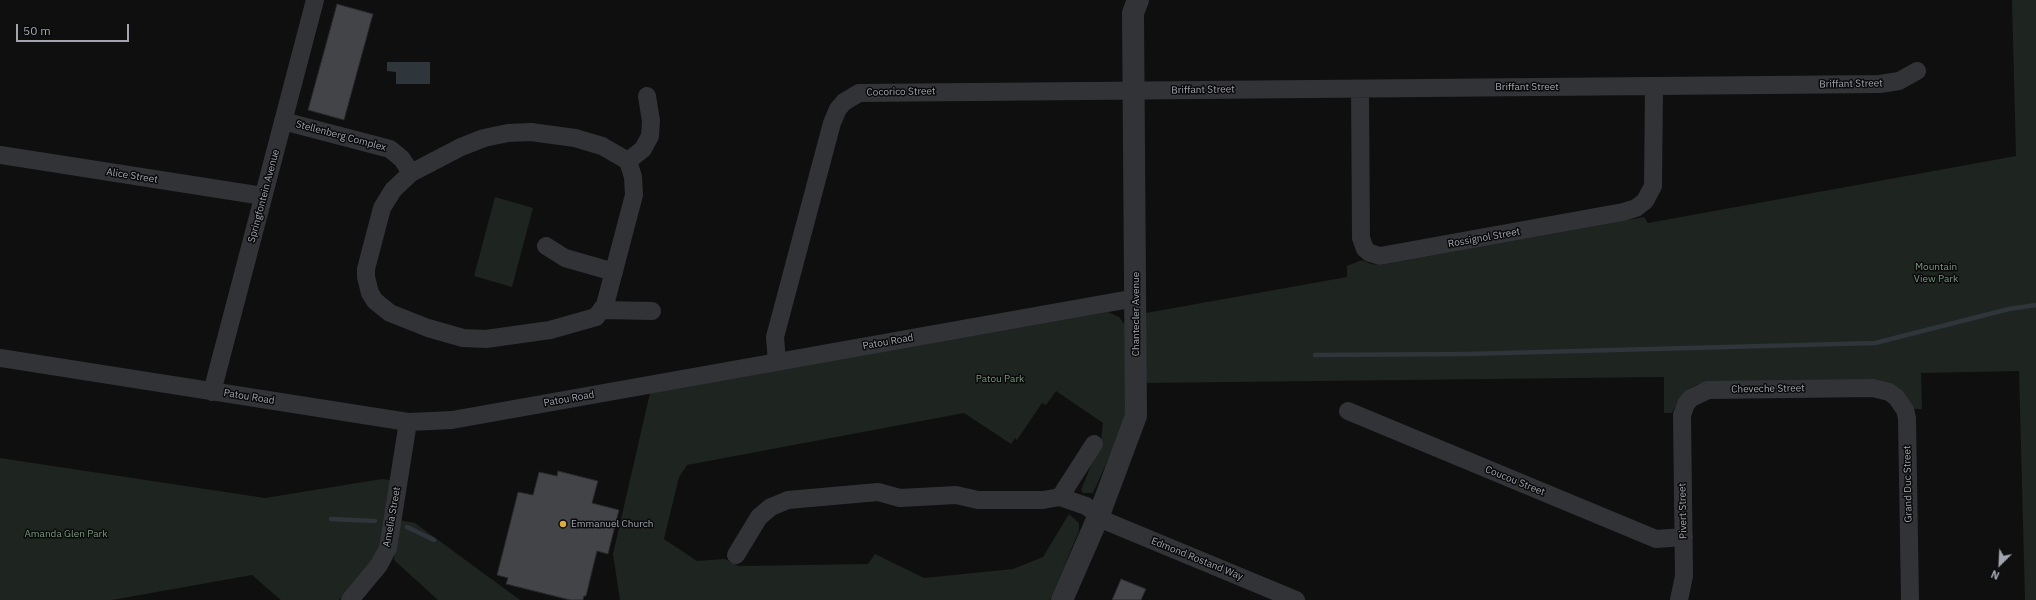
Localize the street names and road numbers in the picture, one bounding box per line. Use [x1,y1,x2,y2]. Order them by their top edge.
street label: Briffant Street [1819,77,1883,91]
street label: Briffant Street [1495,81,1559,93]
street label: Briffant Street [1171,83,1235,97]
street label: Cocorico Street [866,85,936,99]
street label: Stellenberg Complex [294,118,388,154]
street label: Springfontein Avenue [246,148,282,244]
street label: Alice Street [105,166,159,186]
street label: Rossignol Street [1447,226,1521,250]
street label: Chantecler Avenue [1130,272,1142,356]
street label: Patou Road [862,332,914,352]
street label: Cheveche Street [1731,382,1805,396]
street label: Patou Road [223,387,275,407]
street label: Patou Road [543,389,595,409]
street label: Grand Duc Street [1901,445,1915,523]
street label: Coucou Street [1483,464,1547,498]
street label: Pivert Street [1677,483,1689,539]
street label: Amelia Street [381,486,403,548]
street label: Edmond Rostand Way [1149,535,1245,583]

